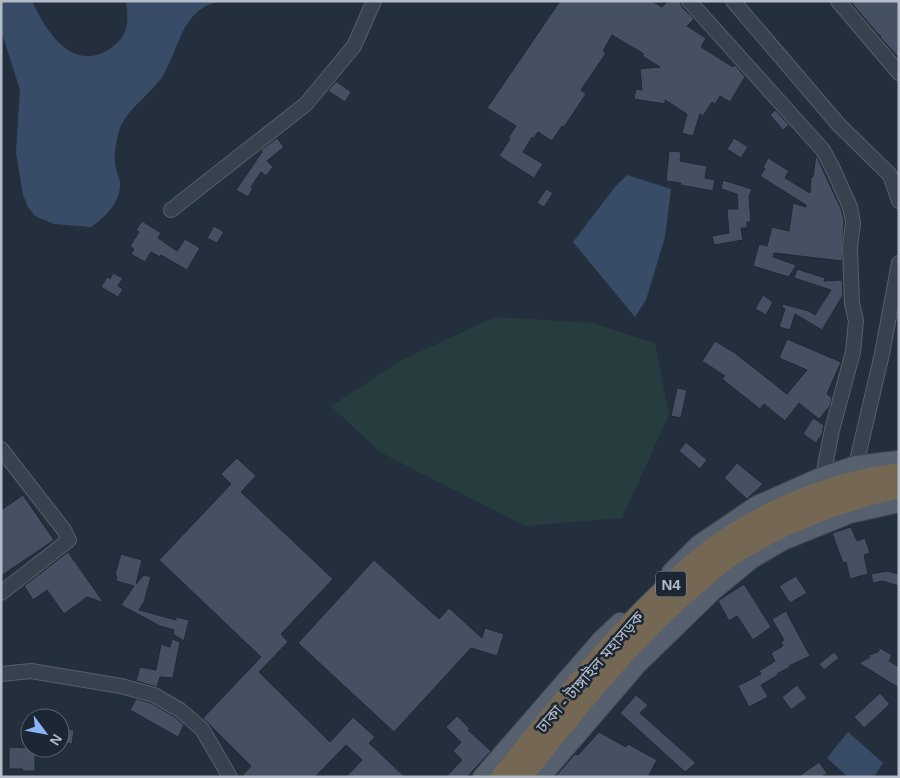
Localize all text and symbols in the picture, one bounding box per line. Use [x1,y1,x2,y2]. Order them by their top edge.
road number: N4 [656,572,686,596]
street label: ঢাকা - টাঙ্গাইল মহাসড়ক [532,607,648,737]
north arrow [20,708,70,758]
text: N [47,731,65,748]

